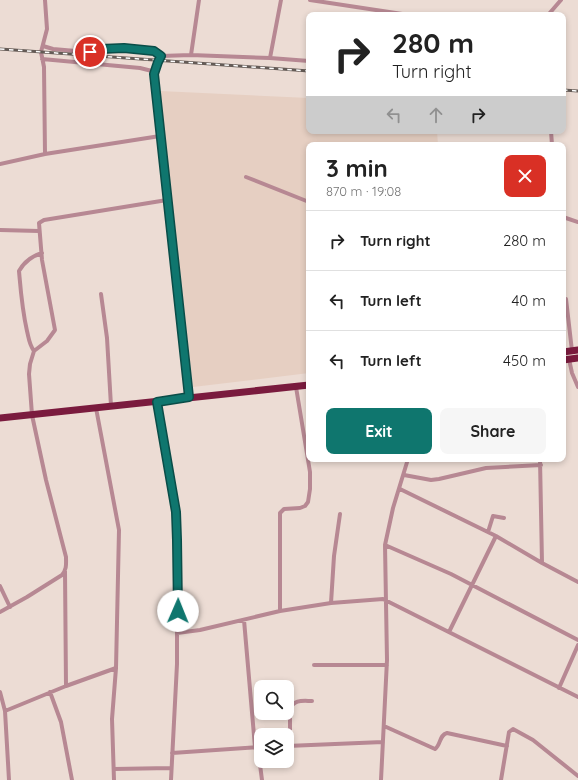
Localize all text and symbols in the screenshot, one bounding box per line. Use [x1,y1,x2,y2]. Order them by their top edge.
text: 280 m [392,25,474,60]
icon: right [326,28,378,80]
pin [73,35,107,69]
icon: arrive [79,41,101,63]
text: Turn right [392,60,472,83]
icon: left [383,104,405,126]
icon: ahead [425,104,447,126]
icon: right [467,104,489,126]
text: 3 min [326,153,388,183]
button: close [504,155,546,197]
text: 870 m · 19:08 [326,183,401,199]
icon: right [326,230,348,252]
text: Turn right [360,231,431,250]
text: 280 m [503,231,546,250]
icon: left [326,290,348,312]
text: Turn left [360,291,422,310]
text: 40 m [511,291,546,310]
icon: left [326,350,348,372]
text: Turn left [360,351,422,370]
text: 450 m [503,351,546,370]
button: Exit [326,408,432,454]
button: Share [440,408,546,454]
position arrow [157,590,199,632]
map controls [254,680,294,768]
button: search [254,680,294,720]
button: layers [254,728,294,768]

